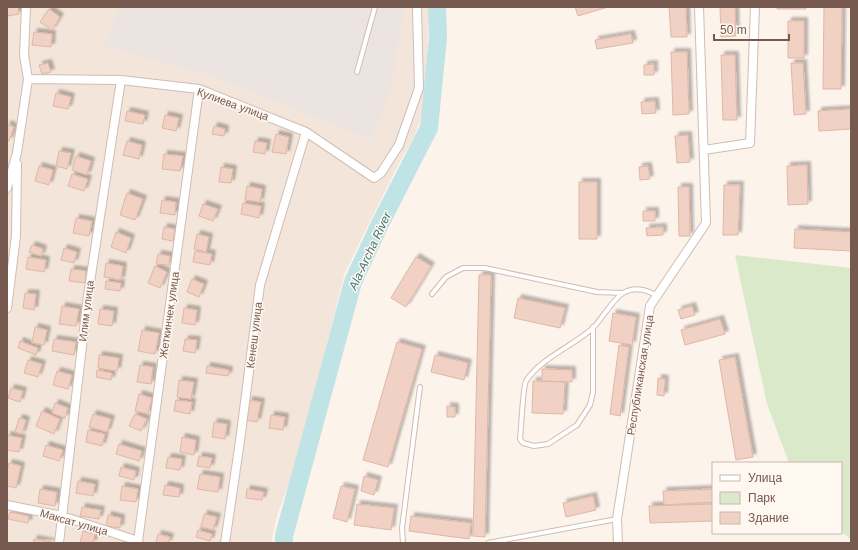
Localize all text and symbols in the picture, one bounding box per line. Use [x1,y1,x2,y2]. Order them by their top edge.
scale bar [714,16,789,42]
text: 50 m [720,23,747,37]
street label: Кулиева улица [195,85,271,123]
water label: Ala-Archa River [345,209,395,293]
street label: Жеткинчек улица [157,270,181,359]
street label: Илим улица [76,279,96,342]
street label: Кенеш улица [244,300,264,369]
street label: Республиканская улица [625,313,656,436]
legend [712,462,842,534]
text: Улица [748,471,782,485]
text: Парк [748,491,776,505]
street label: Максат улица [39,507,110,538]
text: Здание [748,511,789,525]

